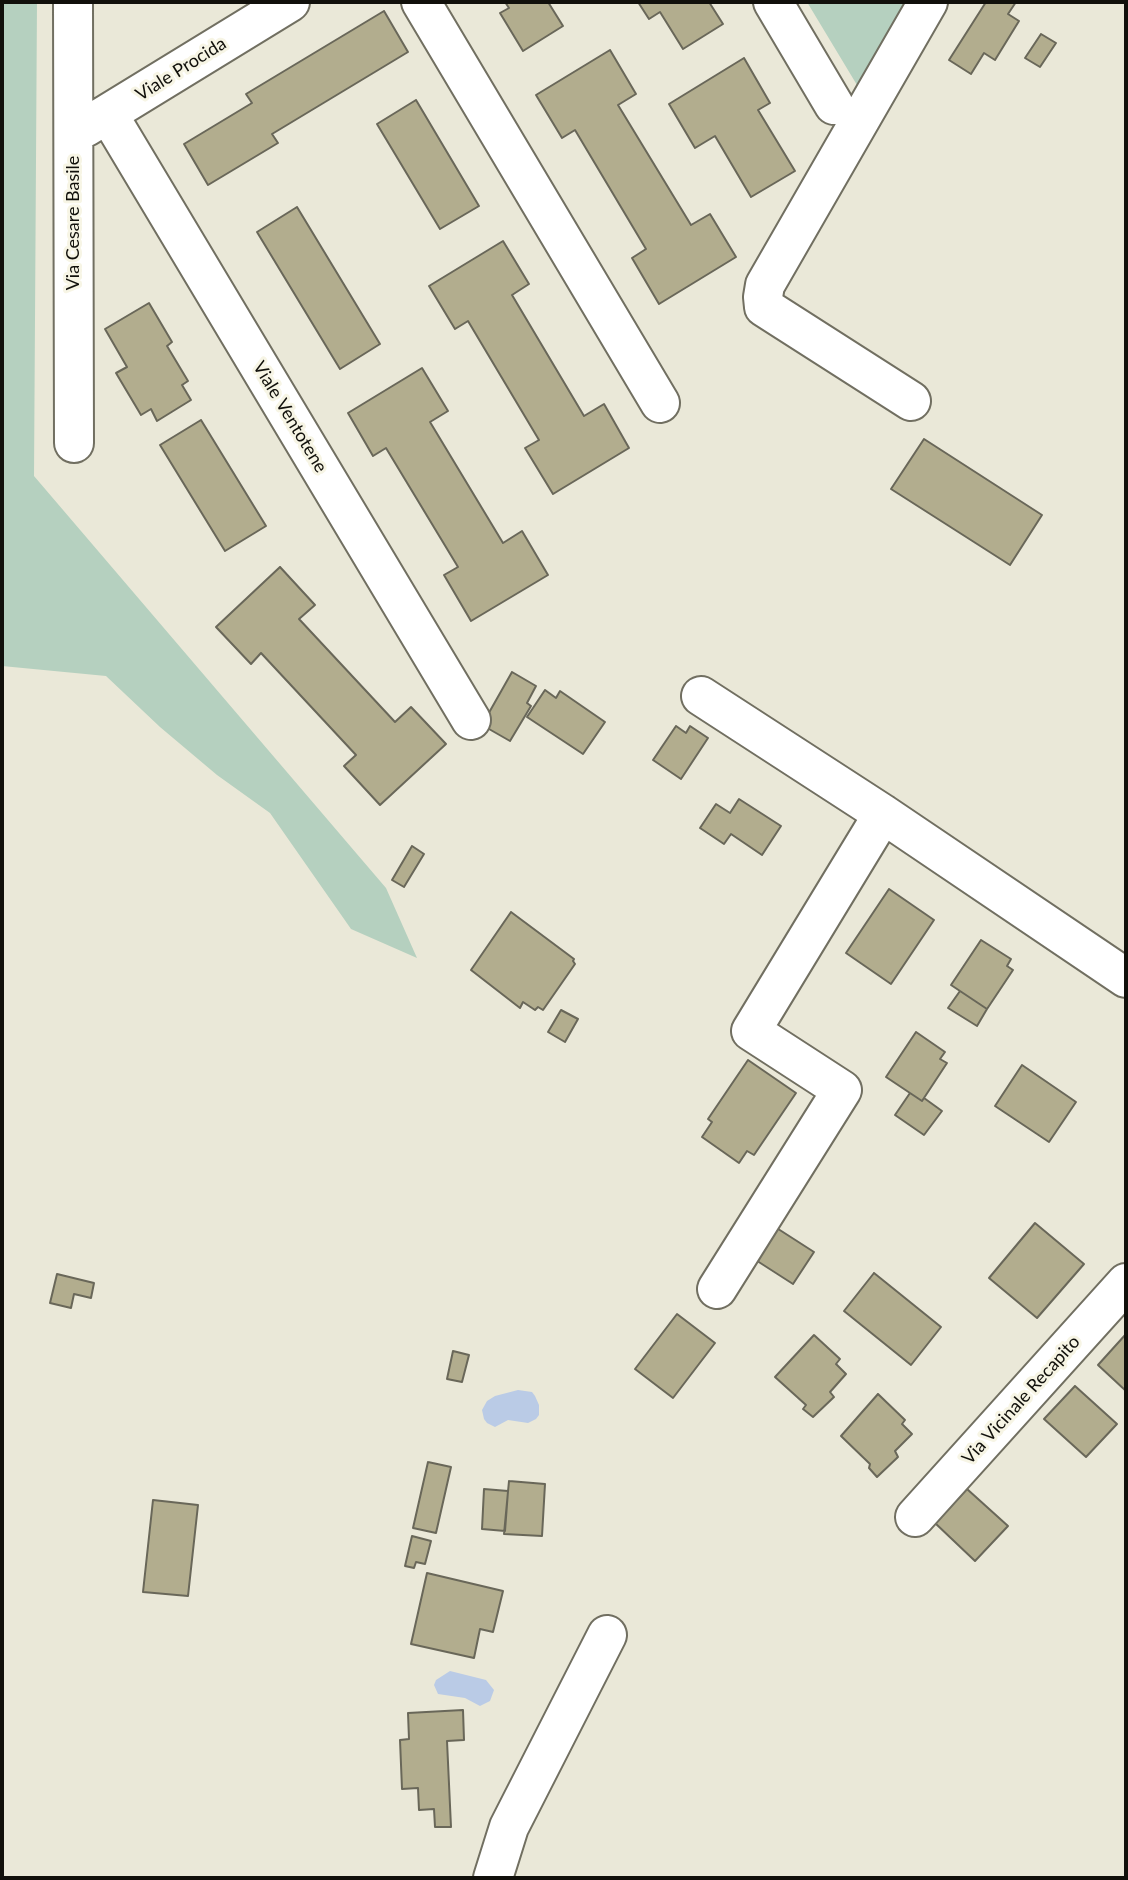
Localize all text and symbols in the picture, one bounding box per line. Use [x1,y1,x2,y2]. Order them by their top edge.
street label: Viale Procida [132,33,230,105]
street label: Via Cesare Basile [62,156,84,290]
street label: Viale Ventotene [248,357,332,477]
street label: Via Vicinale Recapito [958,1331,1084,1469]

